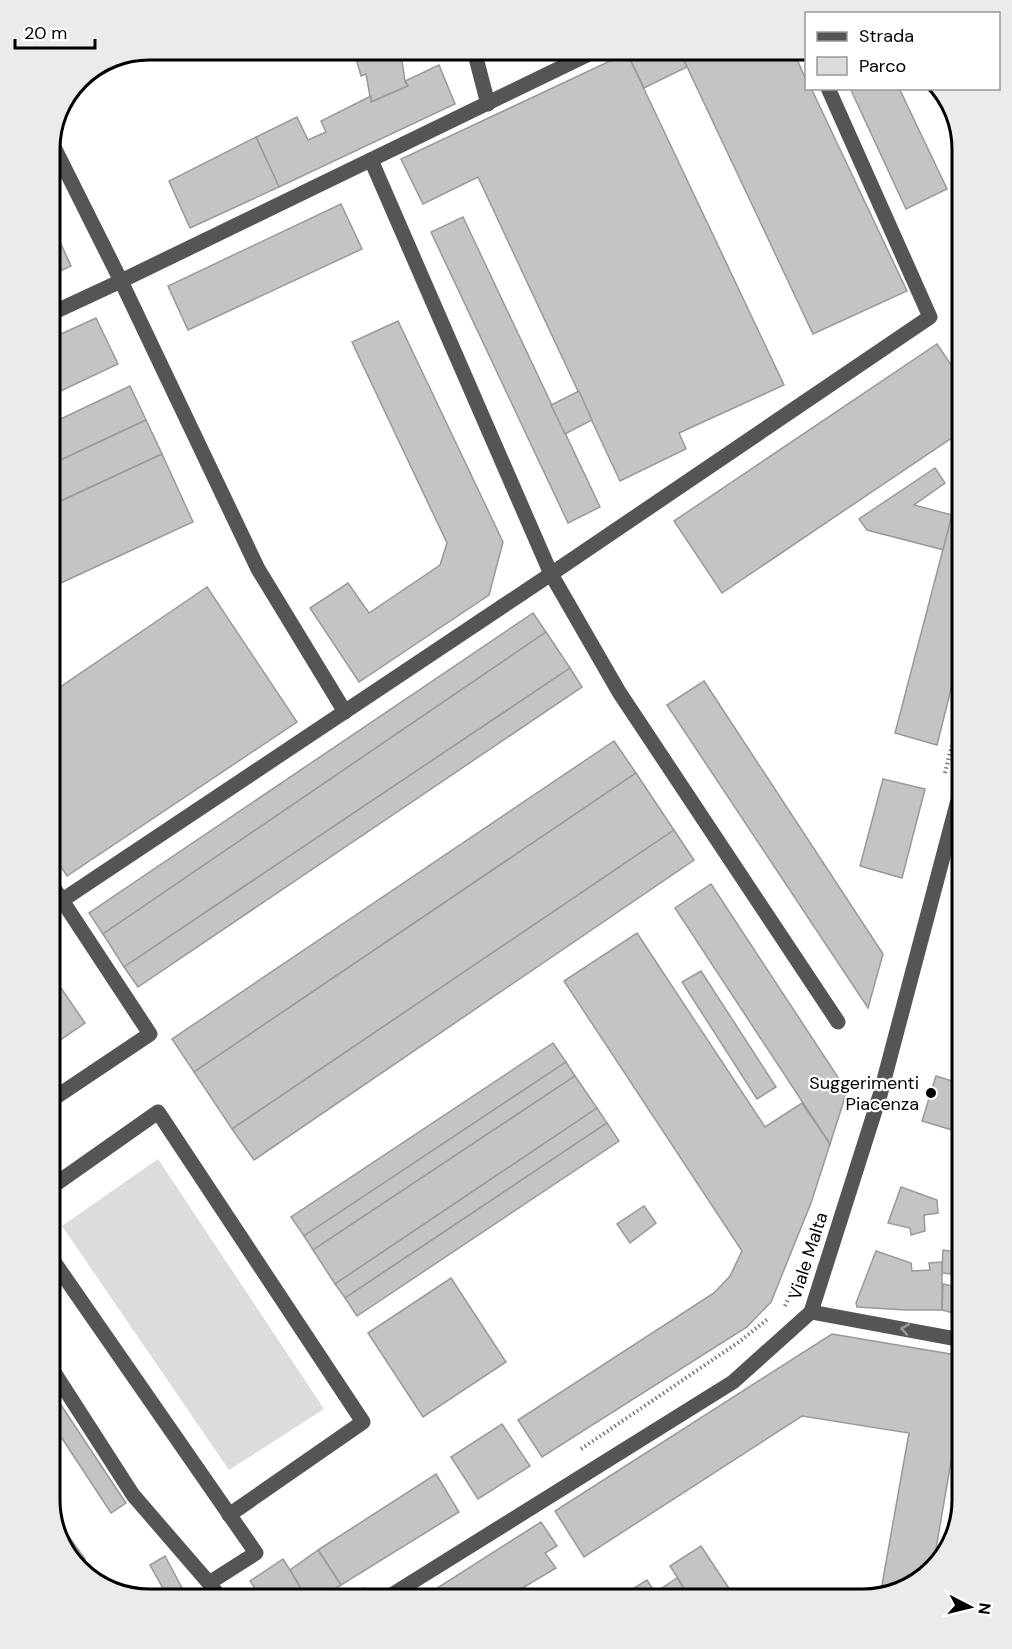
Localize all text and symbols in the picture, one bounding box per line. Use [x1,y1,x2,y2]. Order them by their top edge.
scale bar [15,12,94,50]
legend [805,12,1000,90]
text: 20 m [24,21,67,45]
text: Strada [859,24,914,48]
text: Parco [859,54,906,78]
place label: Suggerimenti Piacenza [809,1071,919,1116]
marker: Suggerimenti Piacenza [924,1086,938,1100]
street label: Viale Malta [783,1209,833,1303]
one-way arrow [900,1323,910,1336]
north arrow [940,1577,1000,1637]
text: N [973,1602,996,1616]

